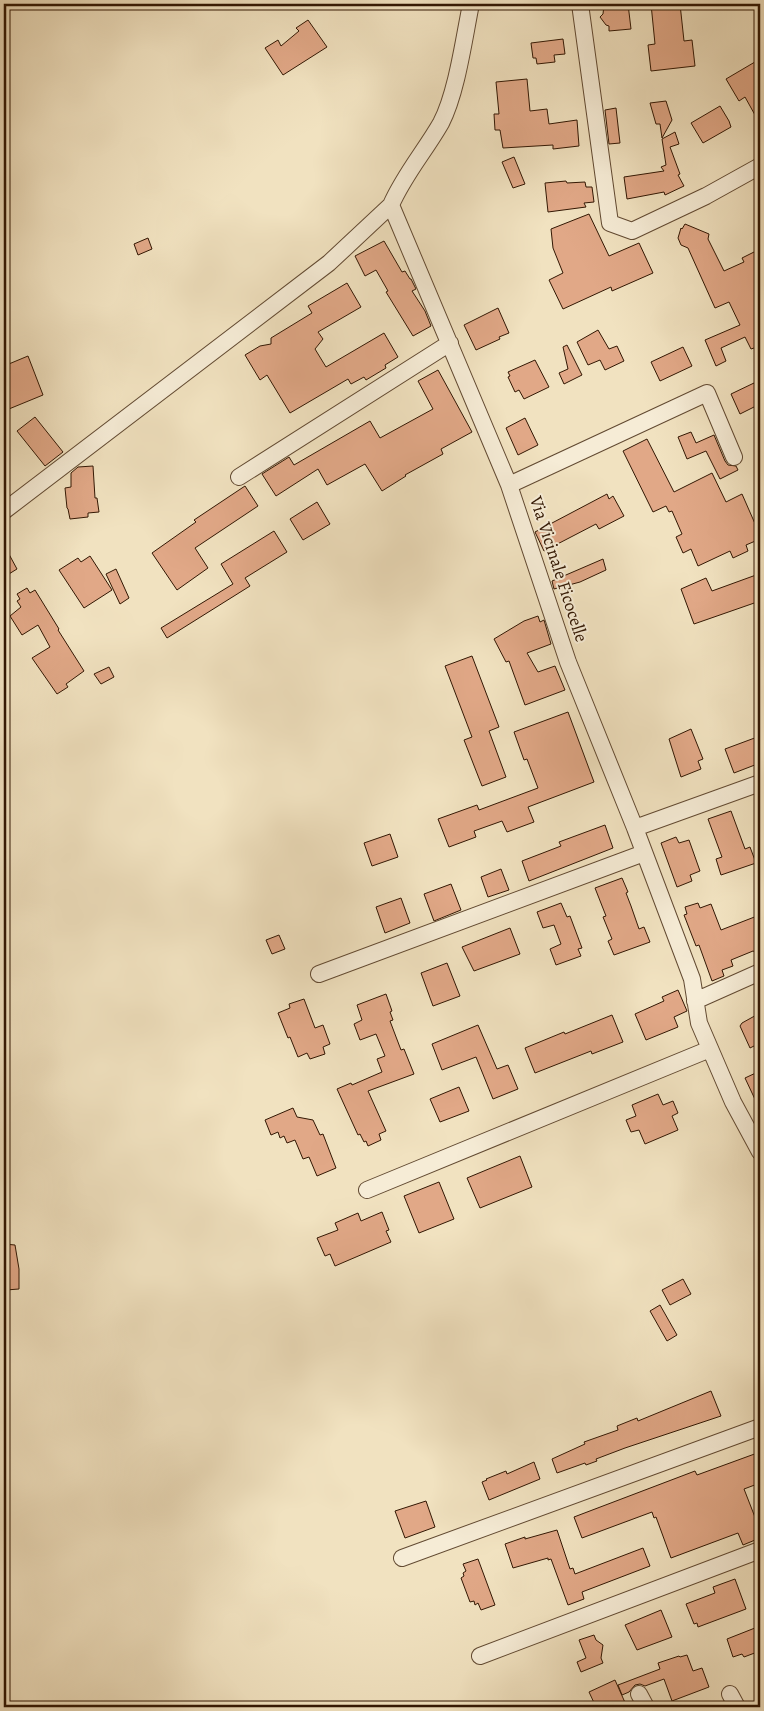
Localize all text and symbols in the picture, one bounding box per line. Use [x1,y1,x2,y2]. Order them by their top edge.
street label: Via Vicinale Ficocelle [524,492,594,645]

